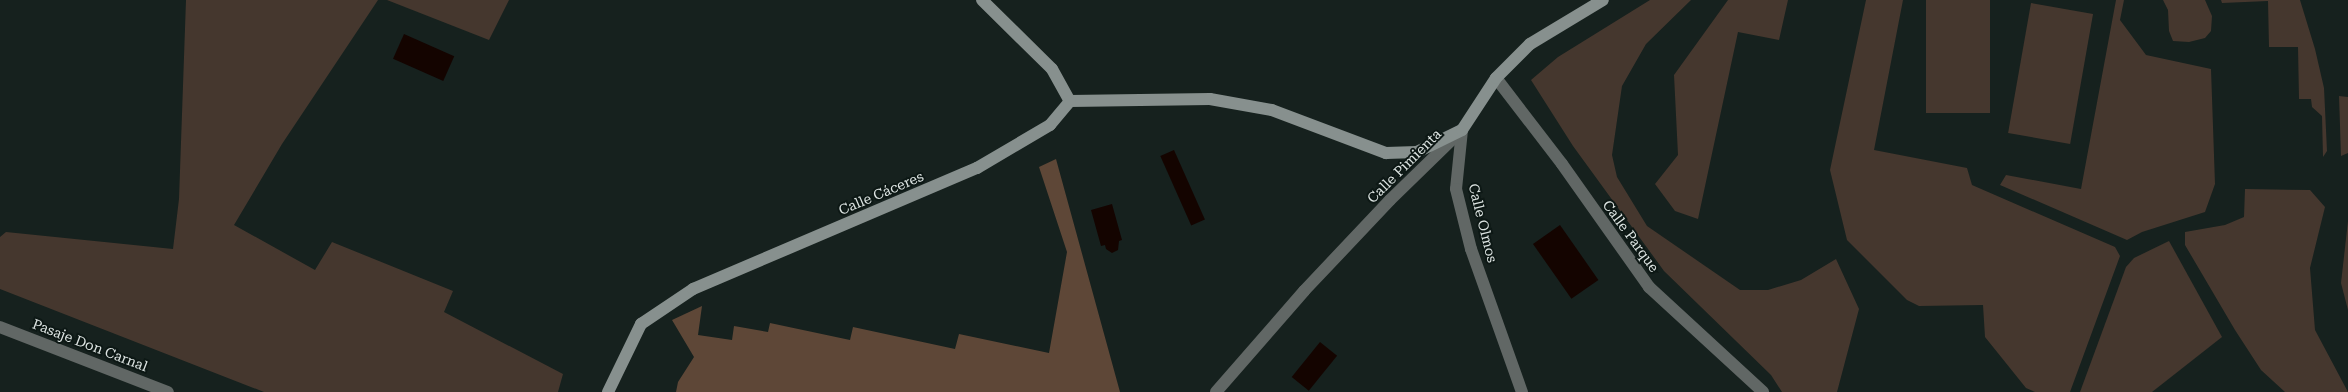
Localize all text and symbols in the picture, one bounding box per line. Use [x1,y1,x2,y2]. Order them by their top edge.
street label: Calle Pimienta [1364,126,1444,206]
street label: Calle Cáceres [836,168,926,218]
street label: Calle Olmos [1465,182,1501,264]
street label: Calle Parque [1599,197,1663,275]
street label: Pasaje Don Carnal [30,315,150,375]

